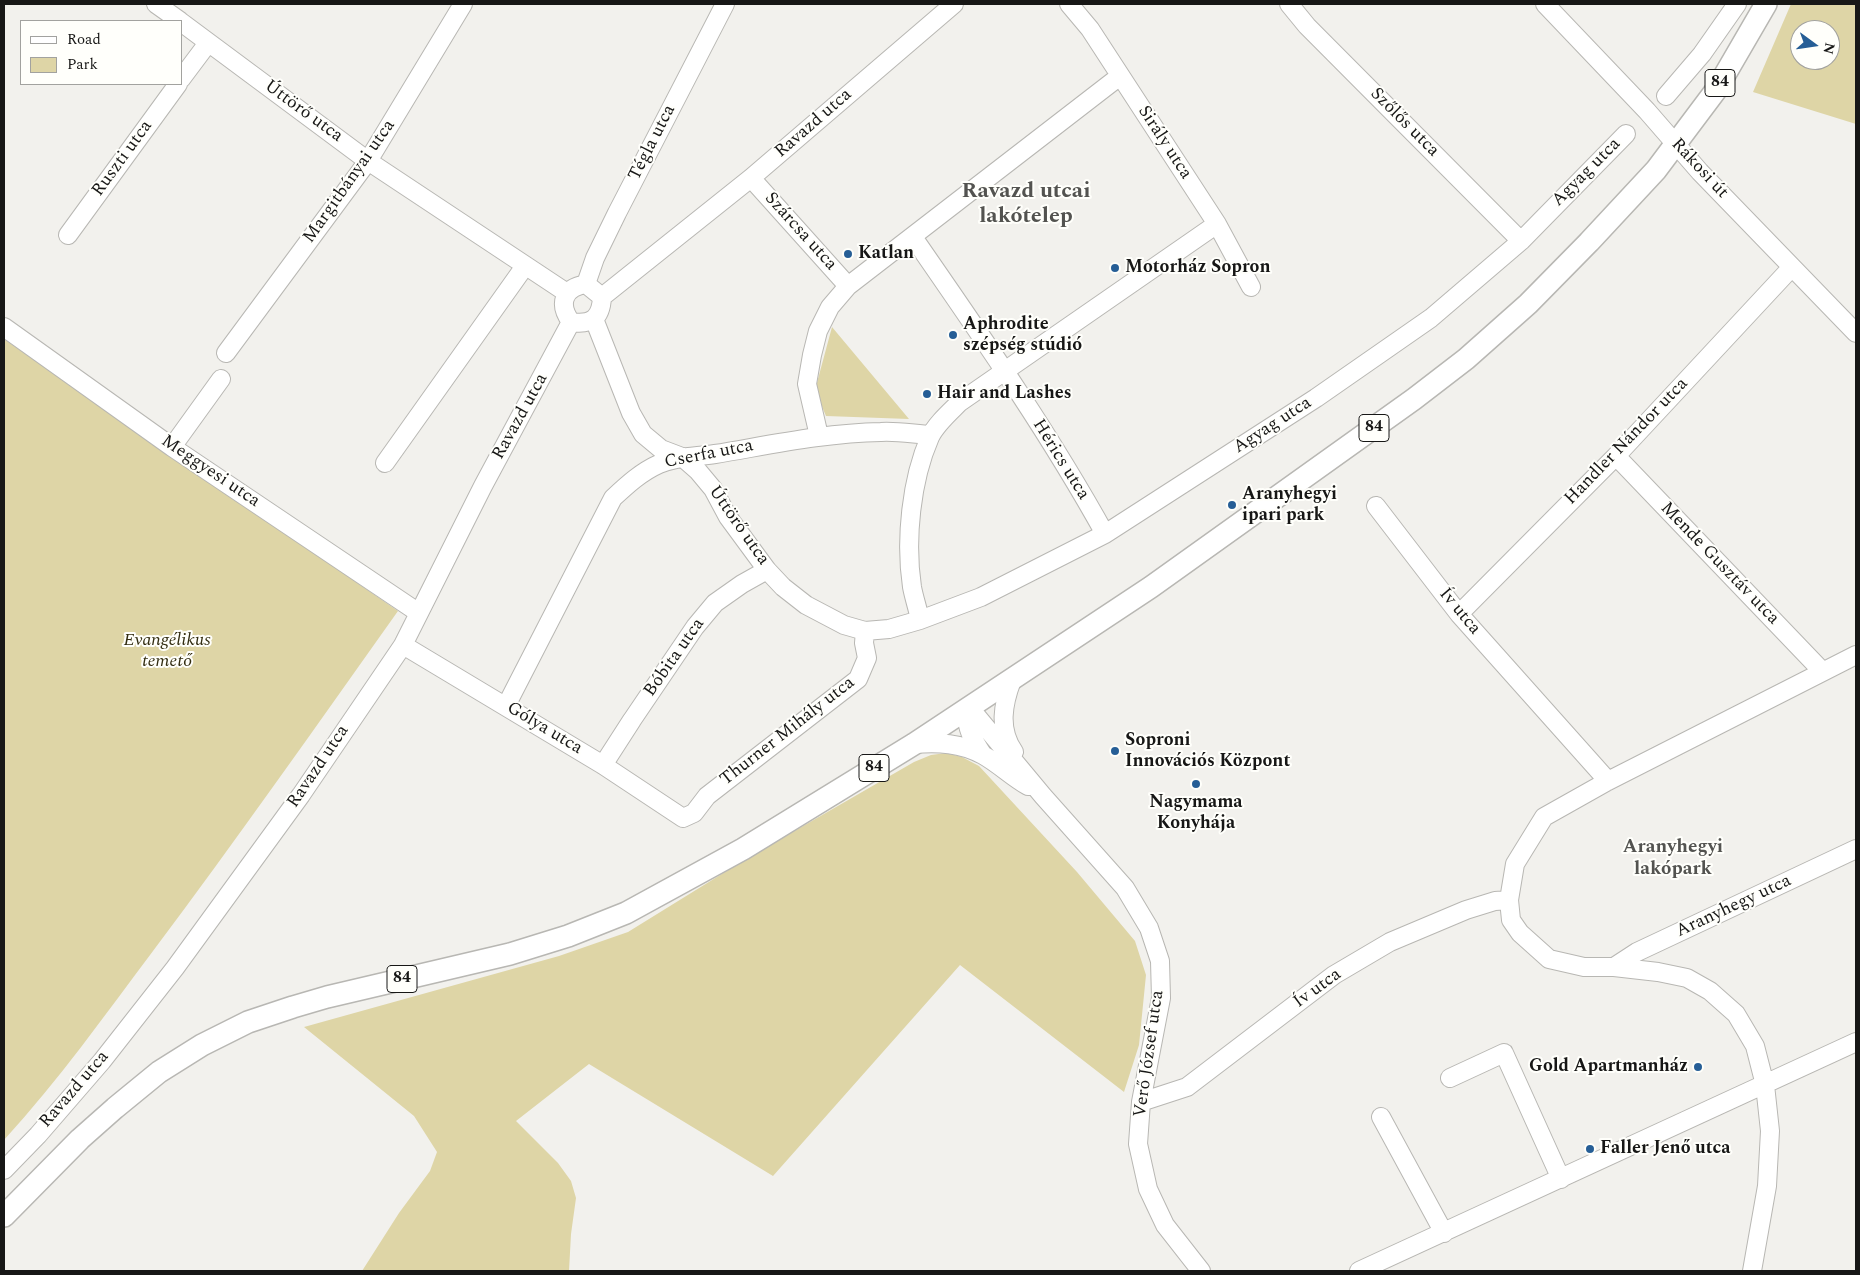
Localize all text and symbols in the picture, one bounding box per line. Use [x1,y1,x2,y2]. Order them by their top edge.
legend [20,20,182,85]
north arrow [1790,20,1840,70]
text: Road [67,28,101,51]
text: N [1817,40,1841,57]
text: Park [67,53,98,76]
road number: 84 [1705,70,1735,96]
street label: Úttörő utca [259,76,347,148]
street label: Szőlős utca [1365,84,1443,162]
street label: Ravazd utca [771,85,857,163]
street label: Tégla utca [625,102,681,184]
street label: Sirály utca [1132,102,1196,184]
street label: Margitbányai utca [299,116,401,248]
street label: Ruszti utca [88,117,158,201]
street label: Agyag utca [1548,134,1626,212]
street label: Rákosi út [1666,134,1732,204]
district label: Ravazd utcai lakótelep [961,180,1091,232]
street label: Szárcsa utca [759,188,841,276]
place label: Katlan [858,243,914,265]
marker: Katlan [842,248,854,260]
place label: Motorház Sopron [1125,257,1271,279]
marker: Motorház Sopron [1109,262,1121,274]
place label: Aphrodite szépség stúdió [963,314,1082,356]
marker: Aphrodite szépség stúdió [947,329,959,341]
street label: Ravazd utca [489,370,553,464]
street label: Handler Nándor utca [1561,374,1693,510]
place label: Hair and Lashes [937,383,1072,405]
marker: Hair and Lashes [921,388,933,400]
street label: Agyag utca [1230,393,1316,459]
road number: 84 [1359,414,1389,442]
street label: Hérics utca [1027,416,1093,504]
street label: Meggyesi utca [157,431,263,513]
street label: Cserfa utca [663,436,755,474]
street label: Úttörő utca [703,482,773,570]
place label: Aranyhegyi ipari park [1242,484,1337,526]
street label: Mende Gusztáv utca [1655,498,1783,630]
marker: Aranyhegyi ipari park [1226,499,1238,511]
street label: Ív utca [1433,584,1485,640]
street label: Bóbita utca [640,615,710,701]
park label: Evangélikus temető [123,630,211,672]
street label: Thurner Mihály utca [716,673,860,791]
street label: Gólya utca [502,698,586,760]
street label: Ravazd utca [283,722,355,812]
place label: Soproni Innovációs Központ [1125,730,1290,772]
marker: Soproni Innovációs Központ [1109,745,1121,757]
road number: 84 [859,754,889,781]
marker: Nagymama Konyhája [1190,778,1202,790]
place label: Nagymama Konyhája [1149,792,1243,834]
district label: Aranyhegyi lakópark [1623,837,1723,881]
street label: Aranyhegy utca [1673,871,1795,943]
street label: Ív utca [1290,964,1346,1014]
road number: 84 [387,966,417,992]
street label: Verő József utca [1130,989,1170,1119]
street label: Ravazd utca [36,1047,114,1133]
place label: Gold Apartmanház [1529,1056,1688,1078]
marker: Gold Apartmanház [1692,1061,1704,1073]
place label: Faller Jenő utca [1600,1138,1731,1160]
marker: Faller Jenő utca [1584,1143,1596,1155]

